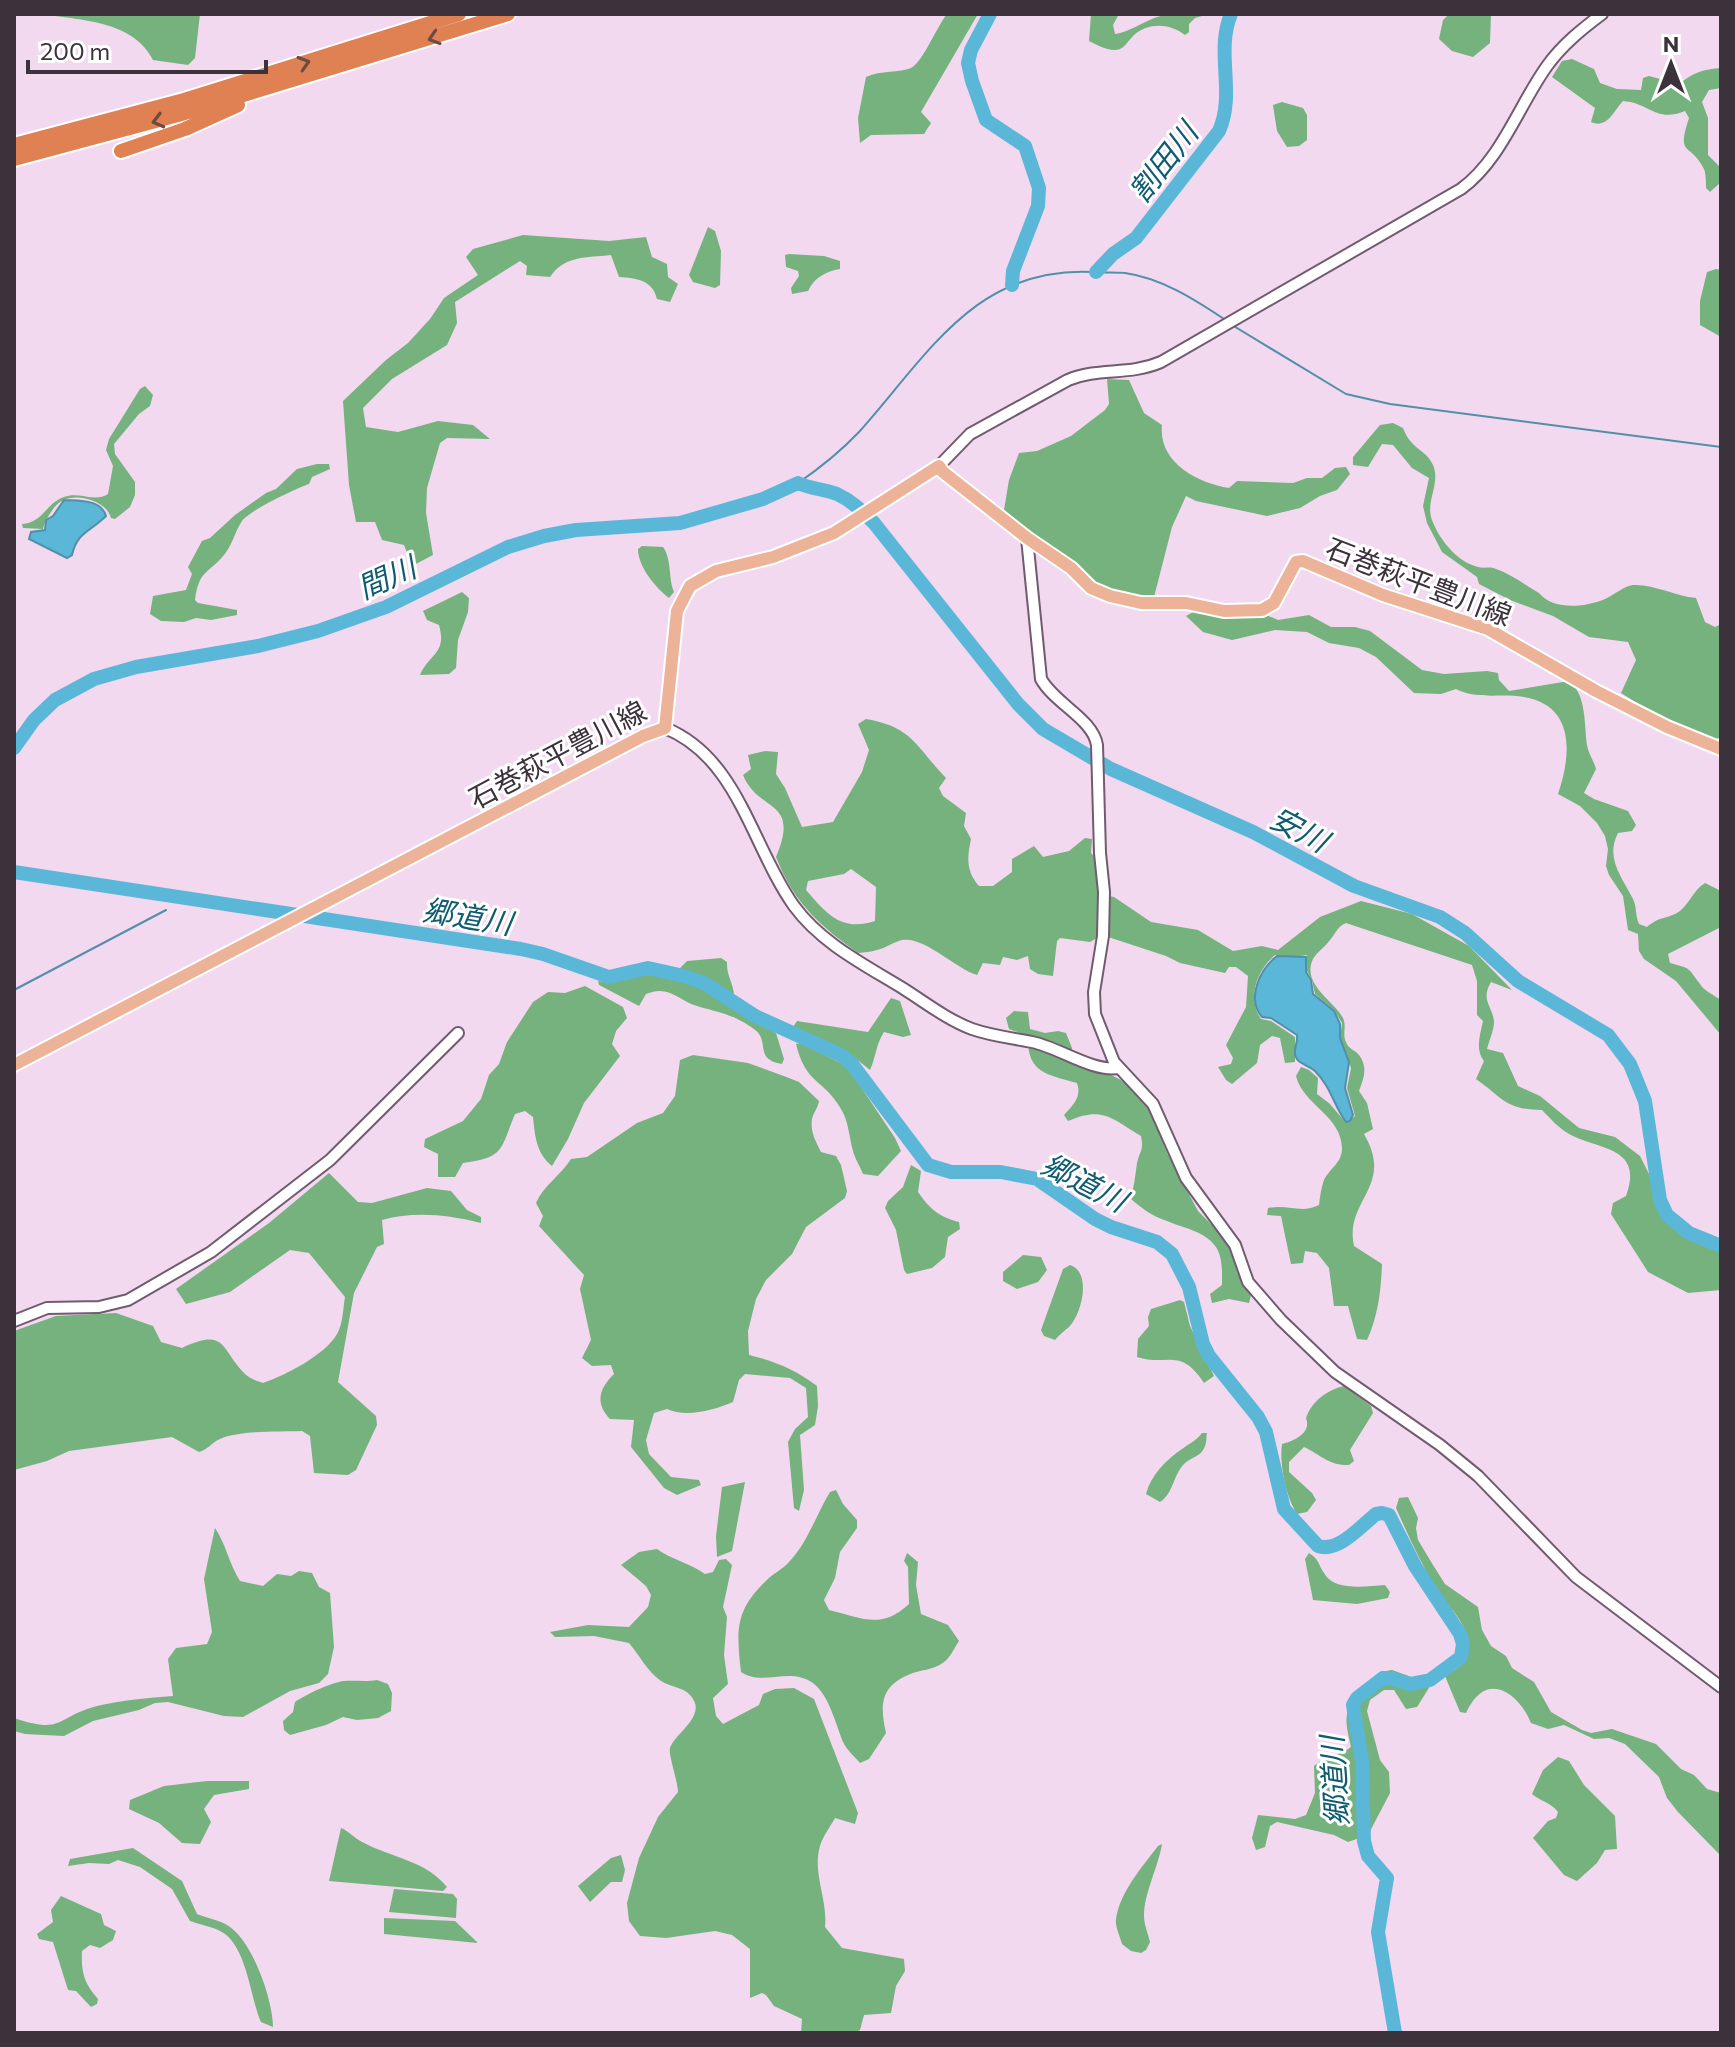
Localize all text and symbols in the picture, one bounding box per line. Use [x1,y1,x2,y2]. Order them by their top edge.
scale bar [28,24,266,74]
north arrow [1631,24,1711,104]
one-way arrow [428,29,442,45]
text: N [1663,30,1679,57]
text: 200 m [40,36,110,65]
one-way arrow [297,56,311,72]
one-way arrow [152,112,166,128]
water label: 割田川 [1120,112,1206,208]
street label: 石巻萩平豊川線 [1321,530,1517,632]
water label: 間川 [351,546,424,605]
street label: 石巻萩平豊川線 [462,693,652,815]
water label: 安川 [1265,798,1338,860]
water label: 郷道川 [421,890,518,941]
water label: 郷道川 [1037,1144,1136,1219]
water label: 郷道川 [1311,1732,1355,1827]

